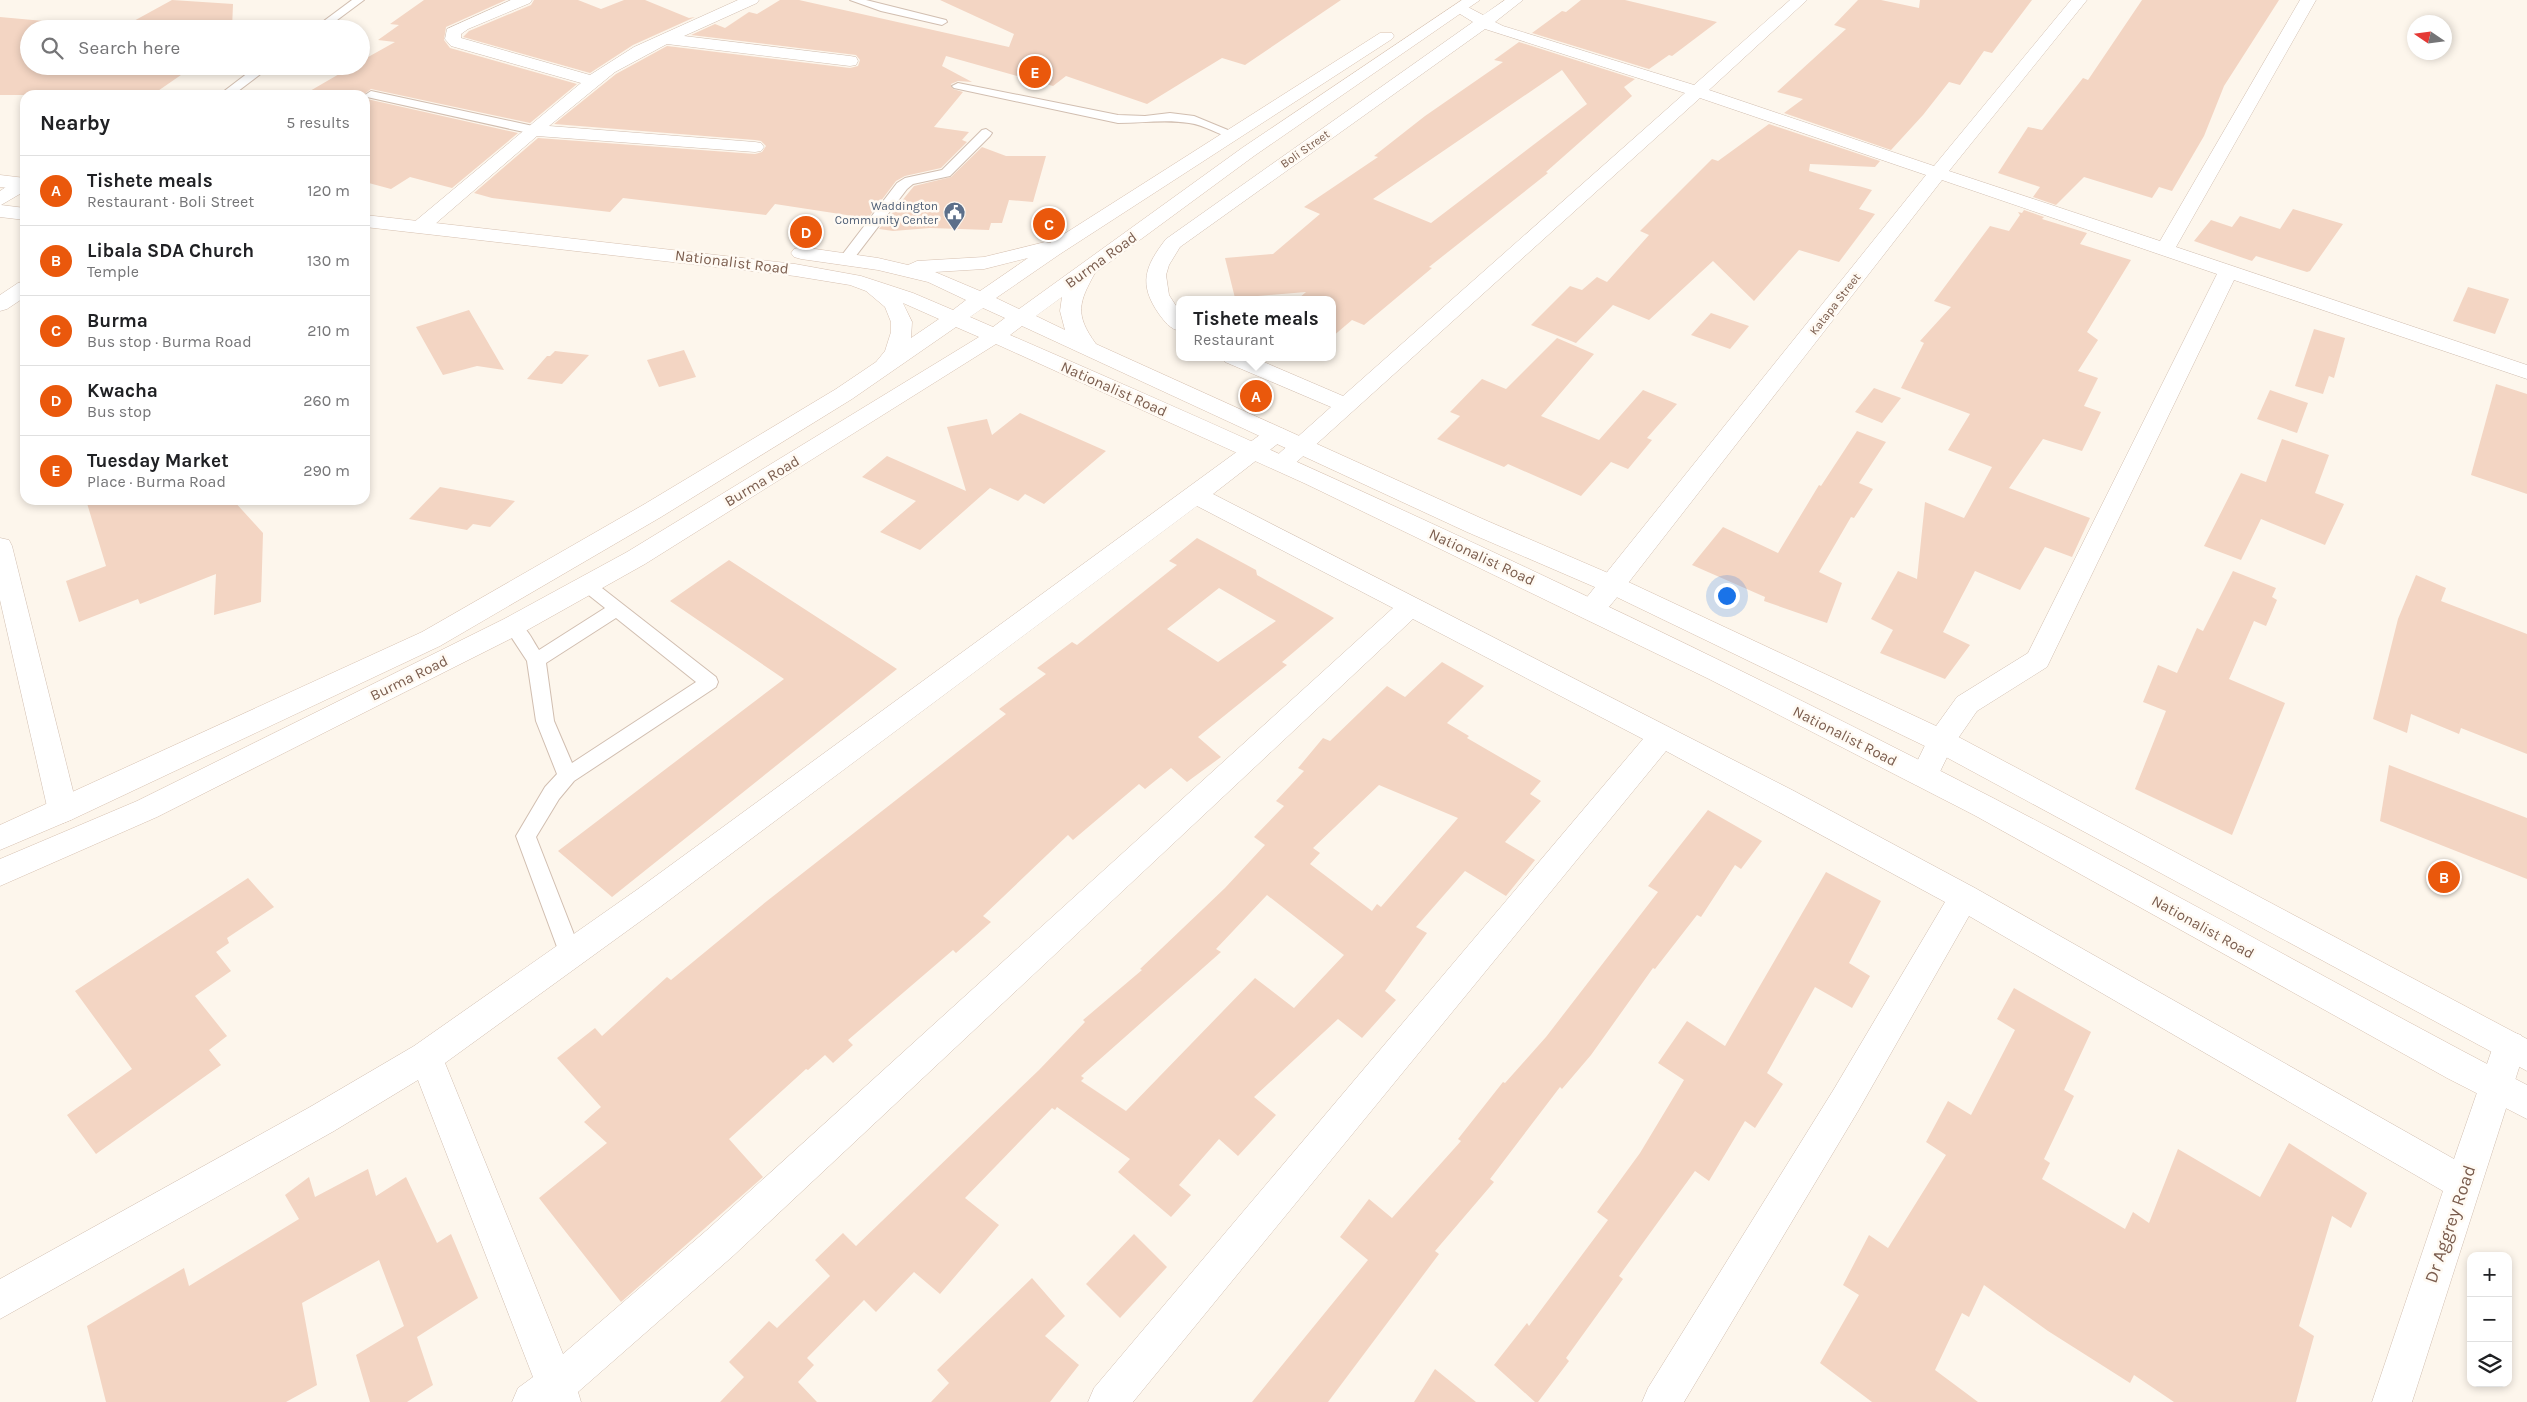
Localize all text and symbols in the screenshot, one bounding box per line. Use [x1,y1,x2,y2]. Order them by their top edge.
north arrow [2407,15,2452,60]
search box [20,20,370,75]
icon: search [38,34,66,62]
text: Search here [78,37,180,59]
pin: E [1019,53,1051,91]
text: Nearby [40,111,110,135]
text: 5 results [286,113,350,132]
street label: Boli Street [1278,127,1333,171]
text: Tishete meals [87,170,213,192]
text: A [51,181,61,200]
text: 120 m [307,181,350,200]
text: Restaurant · Boli Street [87,192,254,211]
place label: Waddington Community Center [835,199,939,227]
public building icon: Waddington Community Center [942,201,966,232]
pin: C [1033,205,1065,243]
pin: D [790,213,822,251]
street label: Burma Road [1062,228,1140,292]
text: Libala SDA Church [87,240,254,262]
street label: Nationalist Road [674,246,790,278]
text: B [51,251,61,270]
text: 130 m [307,251,350,270]
text: Temple [87,262,139,281]
street label: Katapa Street [1807,270,1864,338]
popup [1176,296,1336,361]
text: Tishete meals [1193,308,1319,330]
text: Burma [87,310,148,332]
text: C [51,321,61,340]
text: 210 m [307,321,350,340]
text: Restaurant [1193,330,1274,349]
text: Bus stop · Burma Road [87,332,252,351]
street label: Nationalist Road [1058,358,1170,420]
pin: A [1240,377,1272,415]
text: Kwacha [87,380,158,402]
text: D [51,391,61,410]
text: 260 m [303,391,350,410]
text: Bus stop [87,402,151,421]
text: Tuesday Market [87,450,229,472]
street label: Burma Road [721,452,803,510]
text: E [51,461,61,480]
text: 290 m [303,461,350,480]
text: Place · Burma Road [87,472,226,491]
street label: Nationalist Road [1426,525,1538,589]
your location [1714,583,1740,609]
street label: Burma Road [367,651,451,705]
street label: Nationalist Road [1790,702,1900,770]
pin: B [2428,858,2460,896]
street label: Nationalist Road [2149,891,2257,963]
street label: Dr Aggrey Road [2420,1162,2480,1286]
map controls [2467,1252,2512,1387]
button: + [2467,1252,2512,1297]
button: − [2467,1297,2512,1342]
button: layers [2467,1342,2512,1387]

